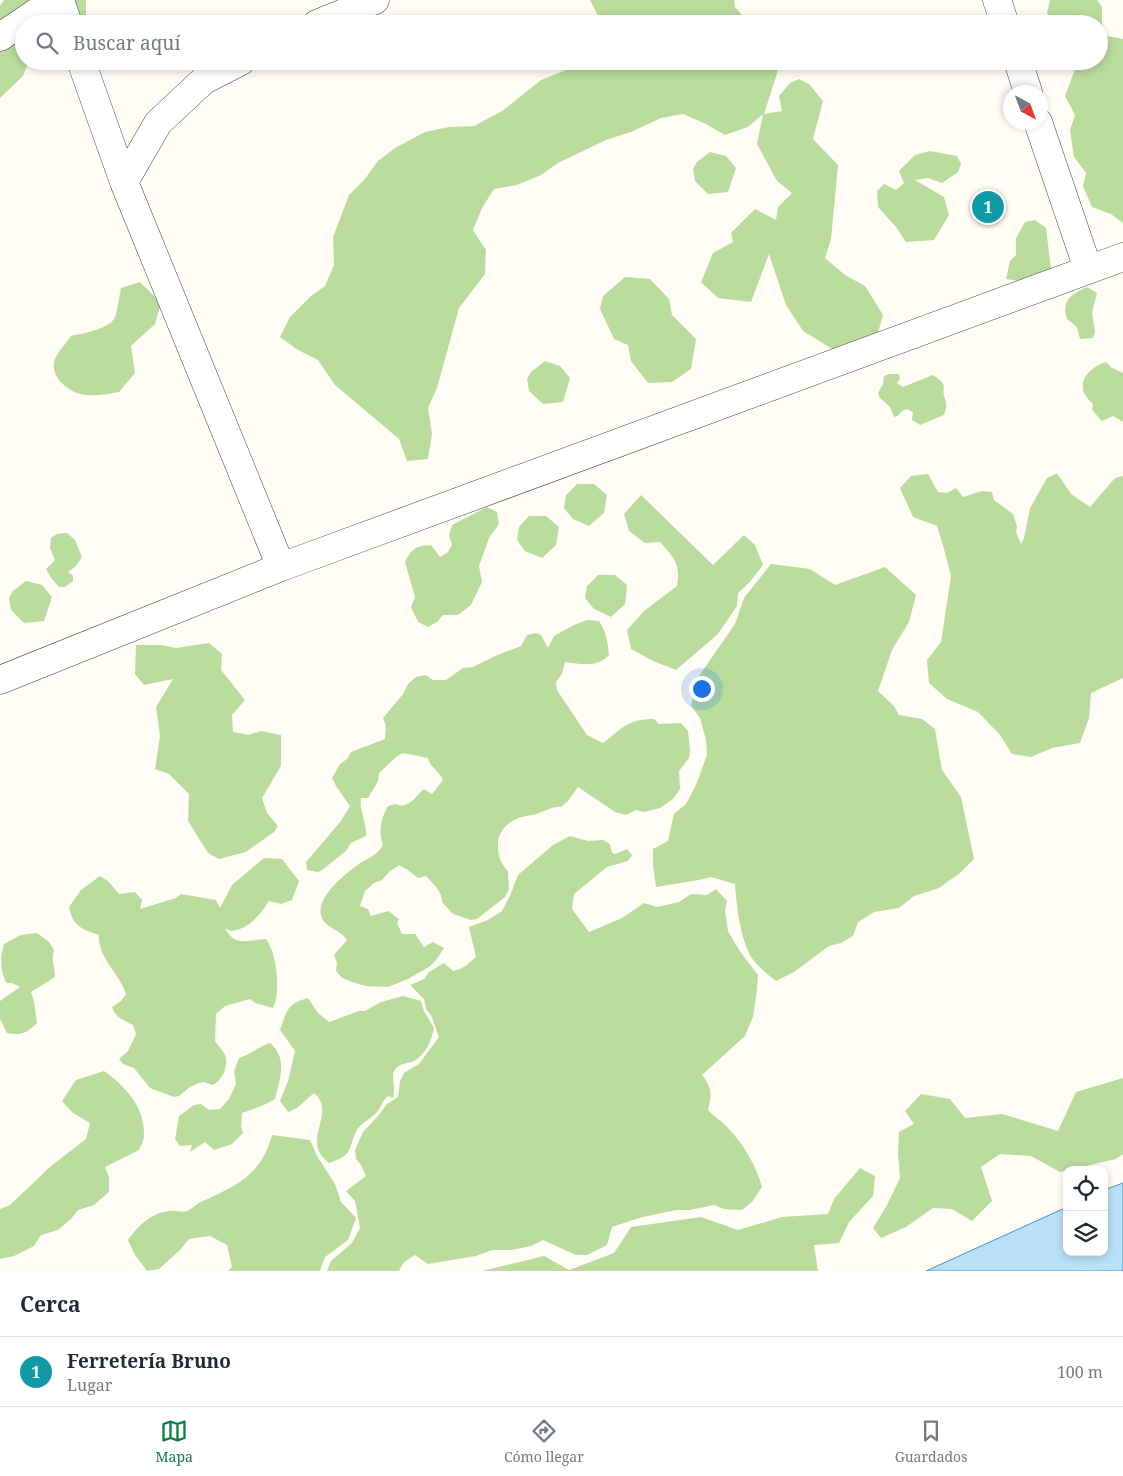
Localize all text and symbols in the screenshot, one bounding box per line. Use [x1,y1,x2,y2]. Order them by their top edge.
search box [15,15,1108,70]
icon: search [33,29,61,57]
text: Buscar aquí [73,30,181,56]
north arrow [1003,85,1048,130]
pin: 1 [972,188,1004,226]
your location [689,676,715,702]
map controls [1063,1166,1108,1256]
button: locate [1063,1166,1108,1211]
button: layers [1063,1211,1108,1256]
text: Cerca [20,1290,81,1318]
text: Ferretería Bruno [67,1348,231,1374]
text: 1 [31,1361,41,1383]
text: 100 m [1057,1361,1103,1383]
text: Lugar [67,1374,112,1396]
tab: Mapa [155,1417,193,1466]
tab: Cómo llegar [504,1417,584,1466]
tab: Guardados [895,1417,968,1466]

